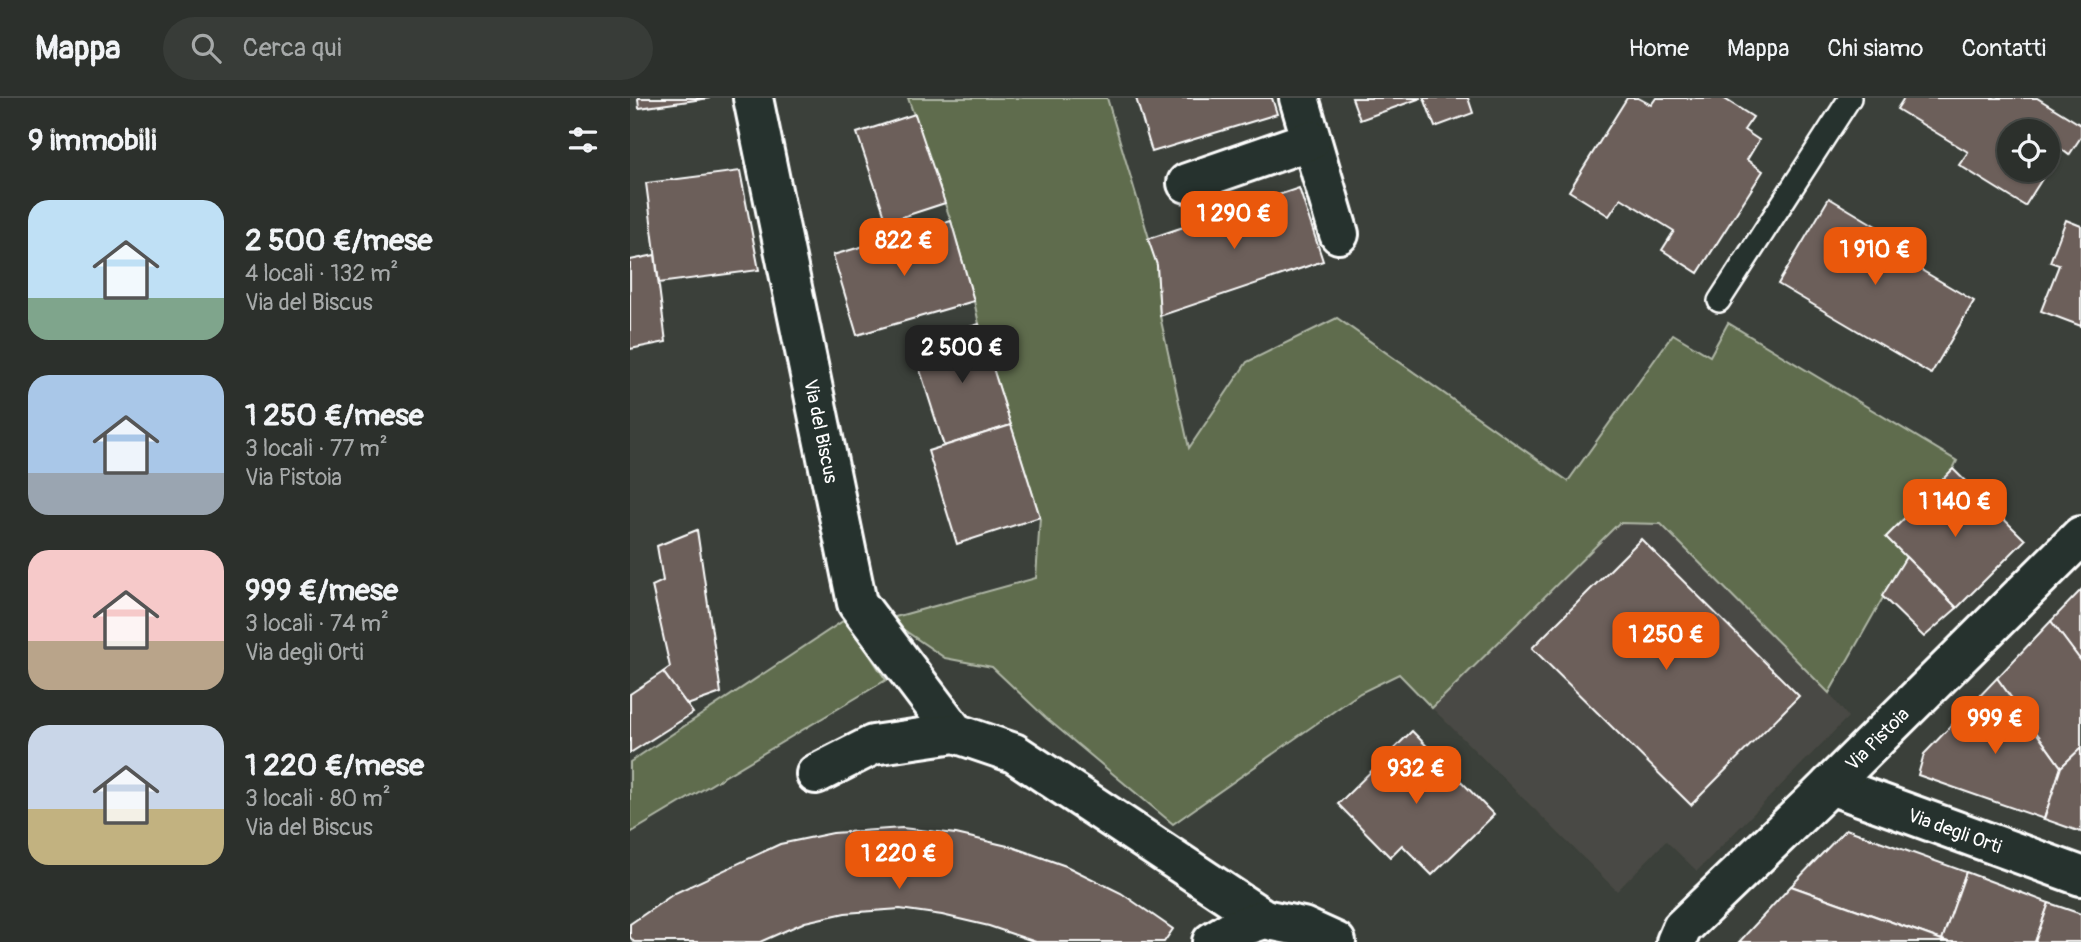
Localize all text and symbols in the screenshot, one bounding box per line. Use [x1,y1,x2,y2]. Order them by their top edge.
search box [163,17,653,80]
text: Mappa [35,28,121,69]
icon: search [187,29,225,67]
text: Cerca qui [243,32,342,64]
text: Home [1629,34,1689,63]
text: Mappa [1727,34,1789,63]
text: Chi siamo [1827,34,1923,63]
text: Contatti [1961,34,2046,63]
map controls [1997,119,2060,182]
button: locate [1997,119,2060,182]
icon: filters [564,121,602,159]
text: 9 immobili [28,122,157,159]
pin: 1 290 € [1169,192,1299,251]
text: 1 290 € [1197,199,1271,228]
pin: 822 € [855,218,953,278]
text: 2 500 €/mese [245,222,432,259]
text: 822 € [875,226,933,255]
icon: home [84,228,168,312]
pin: 1 910 € [1810,228,1940,287]
text: 1 910 € [1840,235,1910,264]
text: 4 locali · 132 m² [245,259,398,288]
text: Via del Biscus [245,288,373,317]
pin: 2 500 € [897,326,1027,385]
text: 2 500 € [921,333,1003,362]
street label: Via del Biscus [798,377,843,486]
text: 1 250 €/mese [245,397,423,434]
icon: home [84,403,168,487]
text: 3 locali · 77 m² [245,434,388,463]
text: Via Pistoia [245,463,342,492]
pin: 1 140 € [1890,480,2020,539]
text: 1 140 € [1919,487,1991,516]
text: 999 €/mese [245,572,398,609]
icon: home [84,578,168,662]
text: 3 locali · 74 m² [245,609,389,638]
pin: 1 250 € [1601,612,1731,672]
text: 1 250 € [1628,620,1704,649]
text: Via degli Orti [245,638,364,667]
pin: 999 € [1946,696,2044,756]
street label: Via Pistoia [1841,702,1915,776]
text: 999 € [1967,704,2023,733]
pin: 932 € [1367,746,1465,806]
text: 1 220 €/mese [245,747,424,784]
icon: home [84,753,168,837]
text: 932 € [1387,754,1445,783]
text: 3 locali · 80 m² [245,784,391,813]
street label: Via degli Orti [1904,803,2005,859]
text: Via del Biscus [245,813,373,842]
pin: 1 220 € [834,832,964,891]
text: 1 220 € [861,839,937,868]

